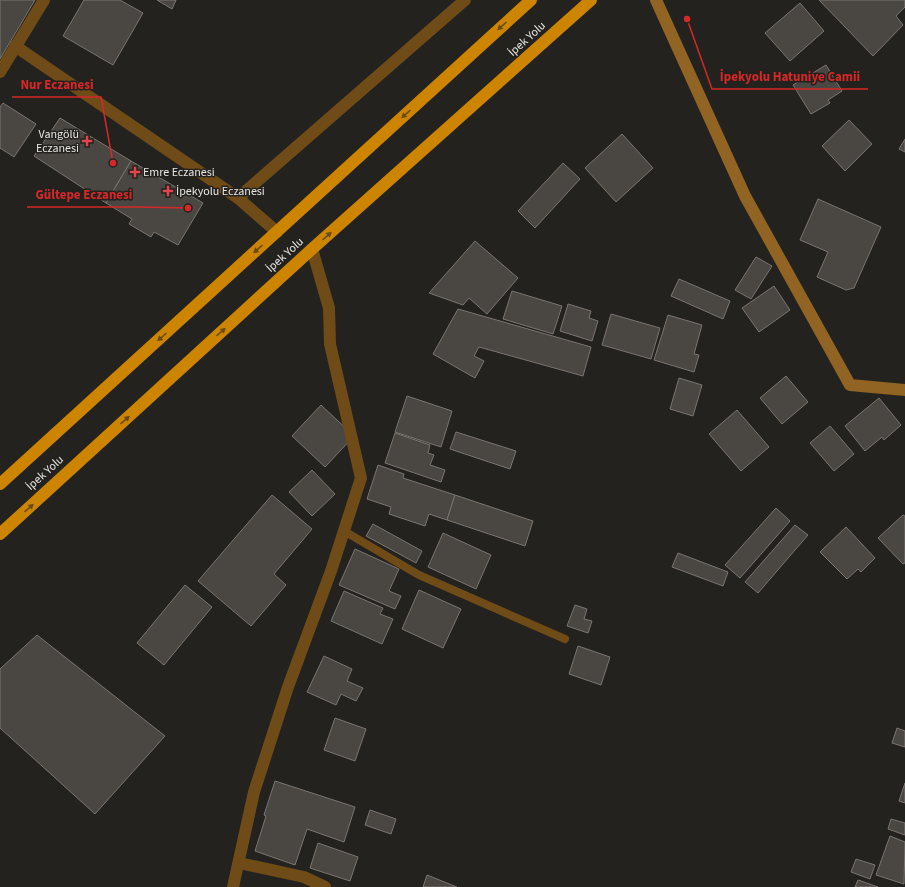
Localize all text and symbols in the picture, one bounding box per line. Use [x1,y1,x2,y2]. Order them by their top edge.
street label: İpek Yolu [504,17,550,61]
one-way arrow [497,22,507,31]
callout: İpekyolu Hatuniye Camii [712,64,868,89]
text: İpekyolu Hatuniye Camii [720,68,860,86]
callout: Nur Eczanesi [12,72,101,97]
text: Nur Eczanesi [20,76,94,94]
one-way arrow [401,109,411,119]
place label: Vangölü Eczanesi [36,126,79,157]
marker: Vangölü Eczanesi [82,136,92,146]
place label: Emre Eczanesi [143,164,215,181]
marker: Emre Eczanesi [130,167,140,177]
callout: Gültepe Eczanesi [27,182,140,207]
place label: İpekyolu Eczanesi [176,183,265,200]
text: Gültepe Eczanesi [36,186,132,204]
marker: İpekyolu Eczanesi [163,186,173,196]
one-way arrow [322,231,333,240]
street label: İpek Yolu [262,233,308,277]
one-way arrow [254,244,263,253]
one-way arrow [216,328,226,337]
one-way arrow [157,332,167,341]
one-way arrow [120,415,130,425]
street label: İpek Yolu [22,451,68,495]
one-way arrow [24,503,34,512]

